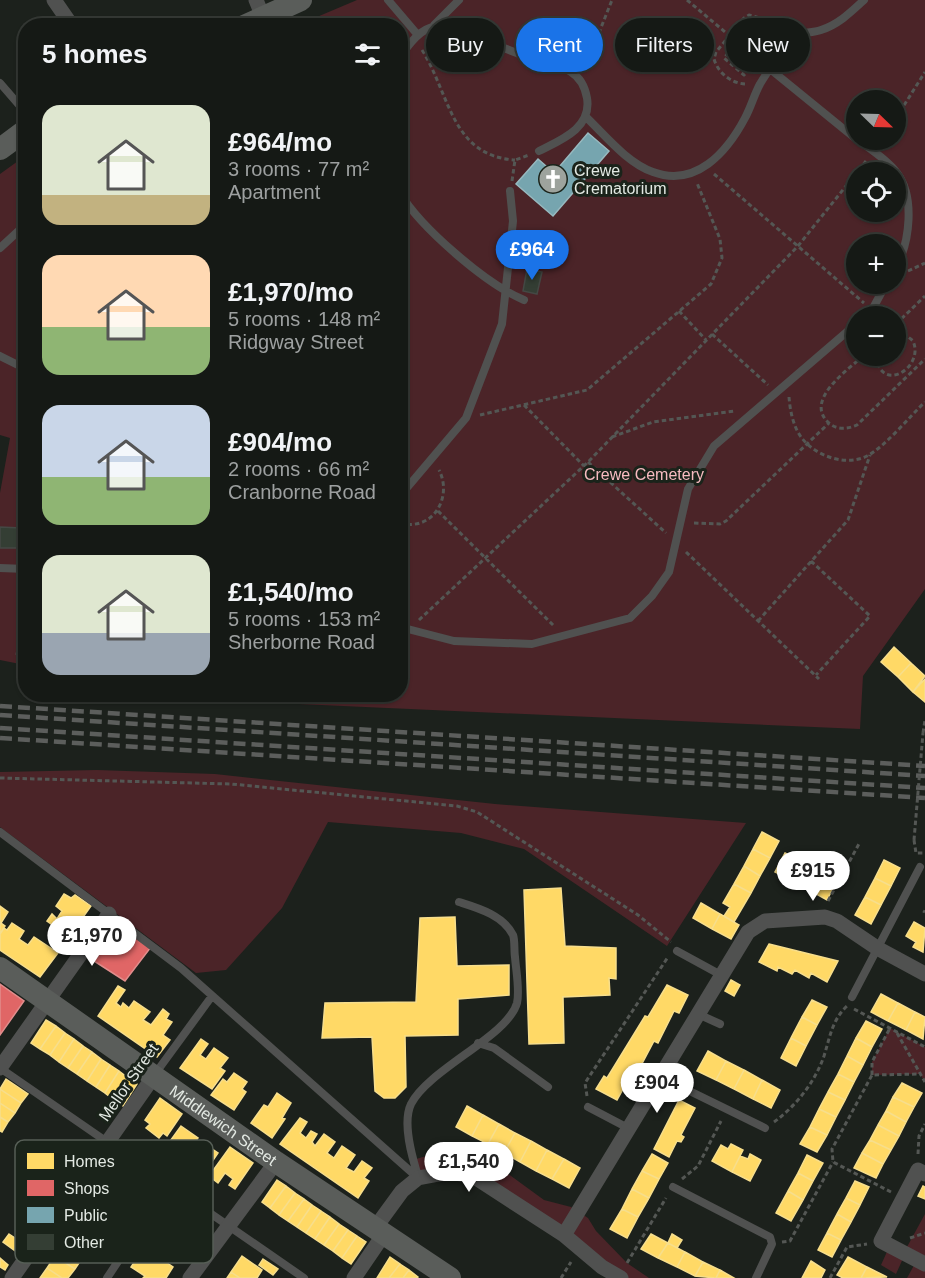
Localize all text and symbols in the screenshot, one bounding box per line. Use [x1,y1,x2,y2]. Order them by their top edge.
chip: Buy [426,18,504,72]
chip: Rent [516,18,603,72]
chip: Filters [615,18,714,72]
chip: New [726,18,810,72]
icon: filters [351,38,384,71]
text: 5 homes [42,39,148,69]
north arrow [846,90,906,150]
map controls [846,90,906,366]
text: £964/mo [228,127,332,157]
icon: home [90,129,162,201]
text: 3 rooms · 77 m² [228,158,369,180]
place label: Crewe Crematorium [574,162,666,197]
button: locate [846,162,906,222]
church icon: Crewe Crematorium [537,163,569,195]
text: Apartment [228,181,320,203]
pin: £964 [496,230,568,281]
button: + [846,234,906,294]
text: £964 [510,238,554,260]
text: £1,970/mo [228,277,354,307]
icon: home [90,279,162,351]
button: − [846,306,906,366]
text: 5 rooms · 148 m² [228,308,380,330]
text: Ridgway Street [228,331,364,353]
text: £904/mo [228,427,332,457]
icon: home [90,429,162,501]
text: 2 rooms · 66 m² [228,458,369,480]
park label: Crewe Cemetery [584,466,704,483]
text: Cranborne Road [228,481,376,503]
text: £1,540/mo [228,577,354,607]
icon: home [90,579,162,651]
text: 5 rooms · 153 m² [228,608,380,630]
text: Sherborne Road [228,631,375,653]
pin: £915 [777,851,849,902]
text: £915 [791,859,835,881]
pin: £1,970 [43,916,141,967]
text: £1,970 [61,924,123,946]
street label: Mellor Street [95,1040,162,1124]
pin: £904 [621,1063,693,1114]
text: £904 [635,1071,679,1093]
street label: Middlewich Street [166,1082,280,1169]
legend [15,1140,213,1263]
pin: £1,540 [420,1142,518,1193]
text: £1,540 [438,1150,500,1172]
text: Homes [64,1153,115,1170]
text: Shops [64,1180,109,1197]
text: Public [64,1207,108,1224]
text: Other [64,1234,105,1251]

